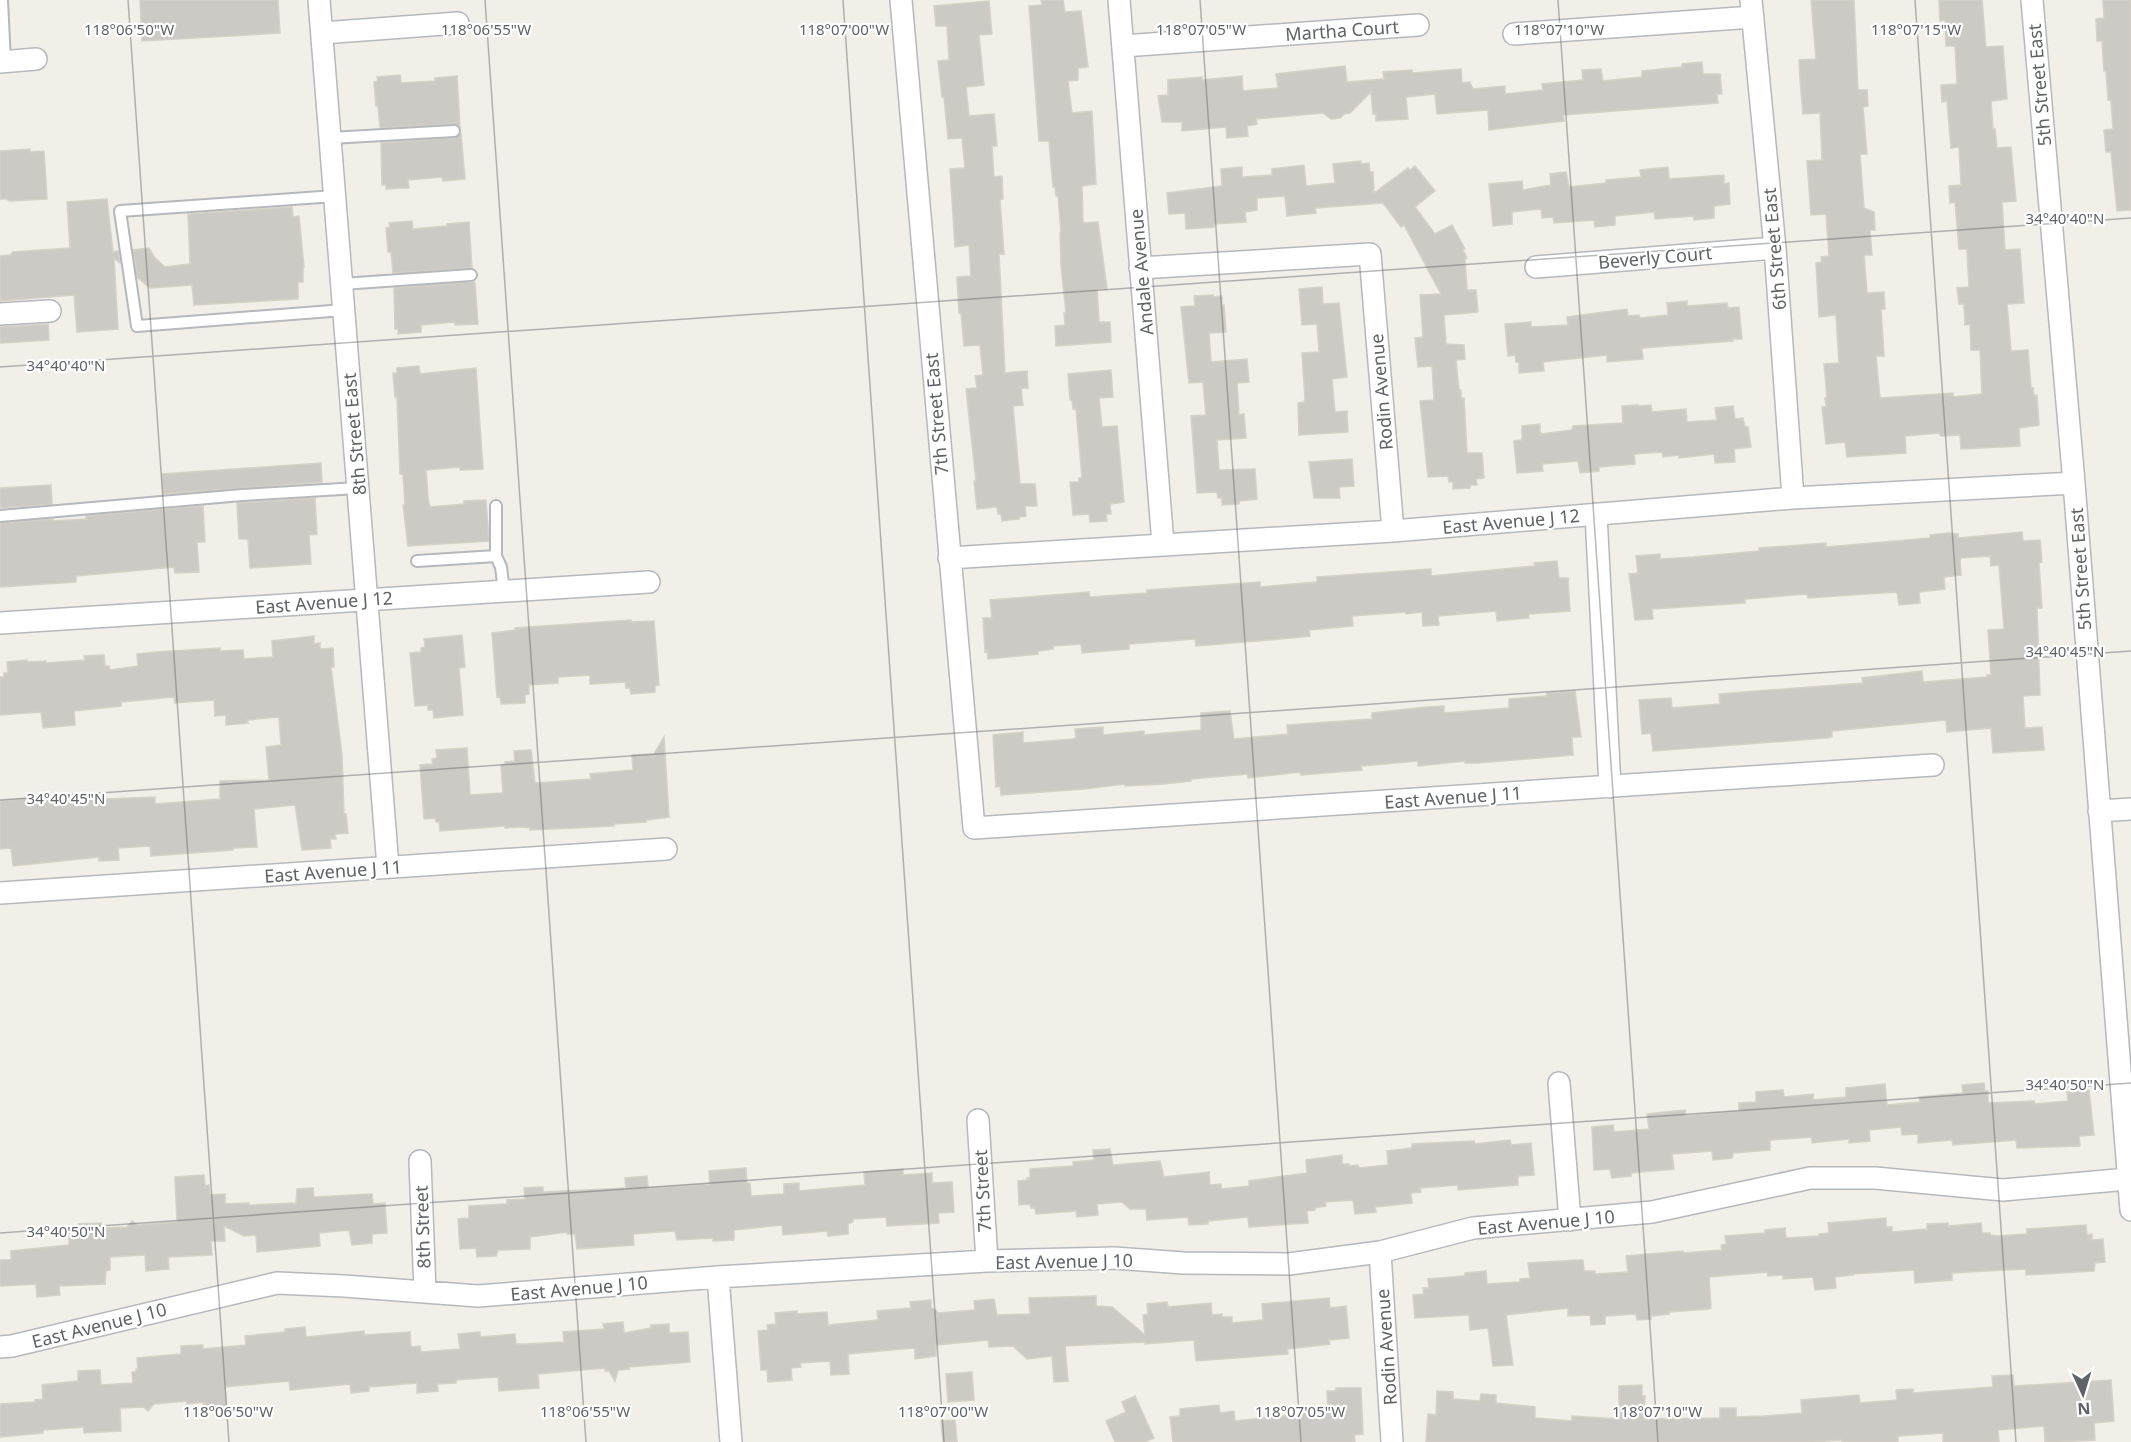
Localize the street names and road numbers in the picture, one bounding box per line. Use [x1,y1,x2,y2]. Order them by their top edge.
street label: Martha Court [1285,14,1400,46]
street label: 5th Street East [2022,22,2056,147]
street label: 6th Street East [1757,186,1791,311]
street label: Andale Avenue [1124,208,1158,336]
street label: Beverly Court [1597,240,1713,274]
street label: Rodin Avenue [1364,333,1398,451]
street label: 7th Street East [919,351,953,476]
street label: 8th Street East [337,371,371,496]
street label: East Avenue J 12 [1441,503,1581,539]
street label: 5th Street East [2064,506,2096,631]
street label: East Avenue J 12 [254,585,394,619]
street label: East Avenue J 11 [1383,780,1523,814]
street label: East Avenue J 11 [263,854,403,888]
street label: 7th Street [968,1149,996,1233]
street label: 8th Street [409,1185,435,1269]
street label: East Avenue J 10 [1476,1204,1616,1240]
street label: East Avenue J 10 [995,1248,1133,1274]
street label: East Avenue J 10 [509,1270,649,1306]
street label: Rodin Avenue [1370,1288,1402,1406]
street label: East Avenue J 10 [29,1297,169,1353]

